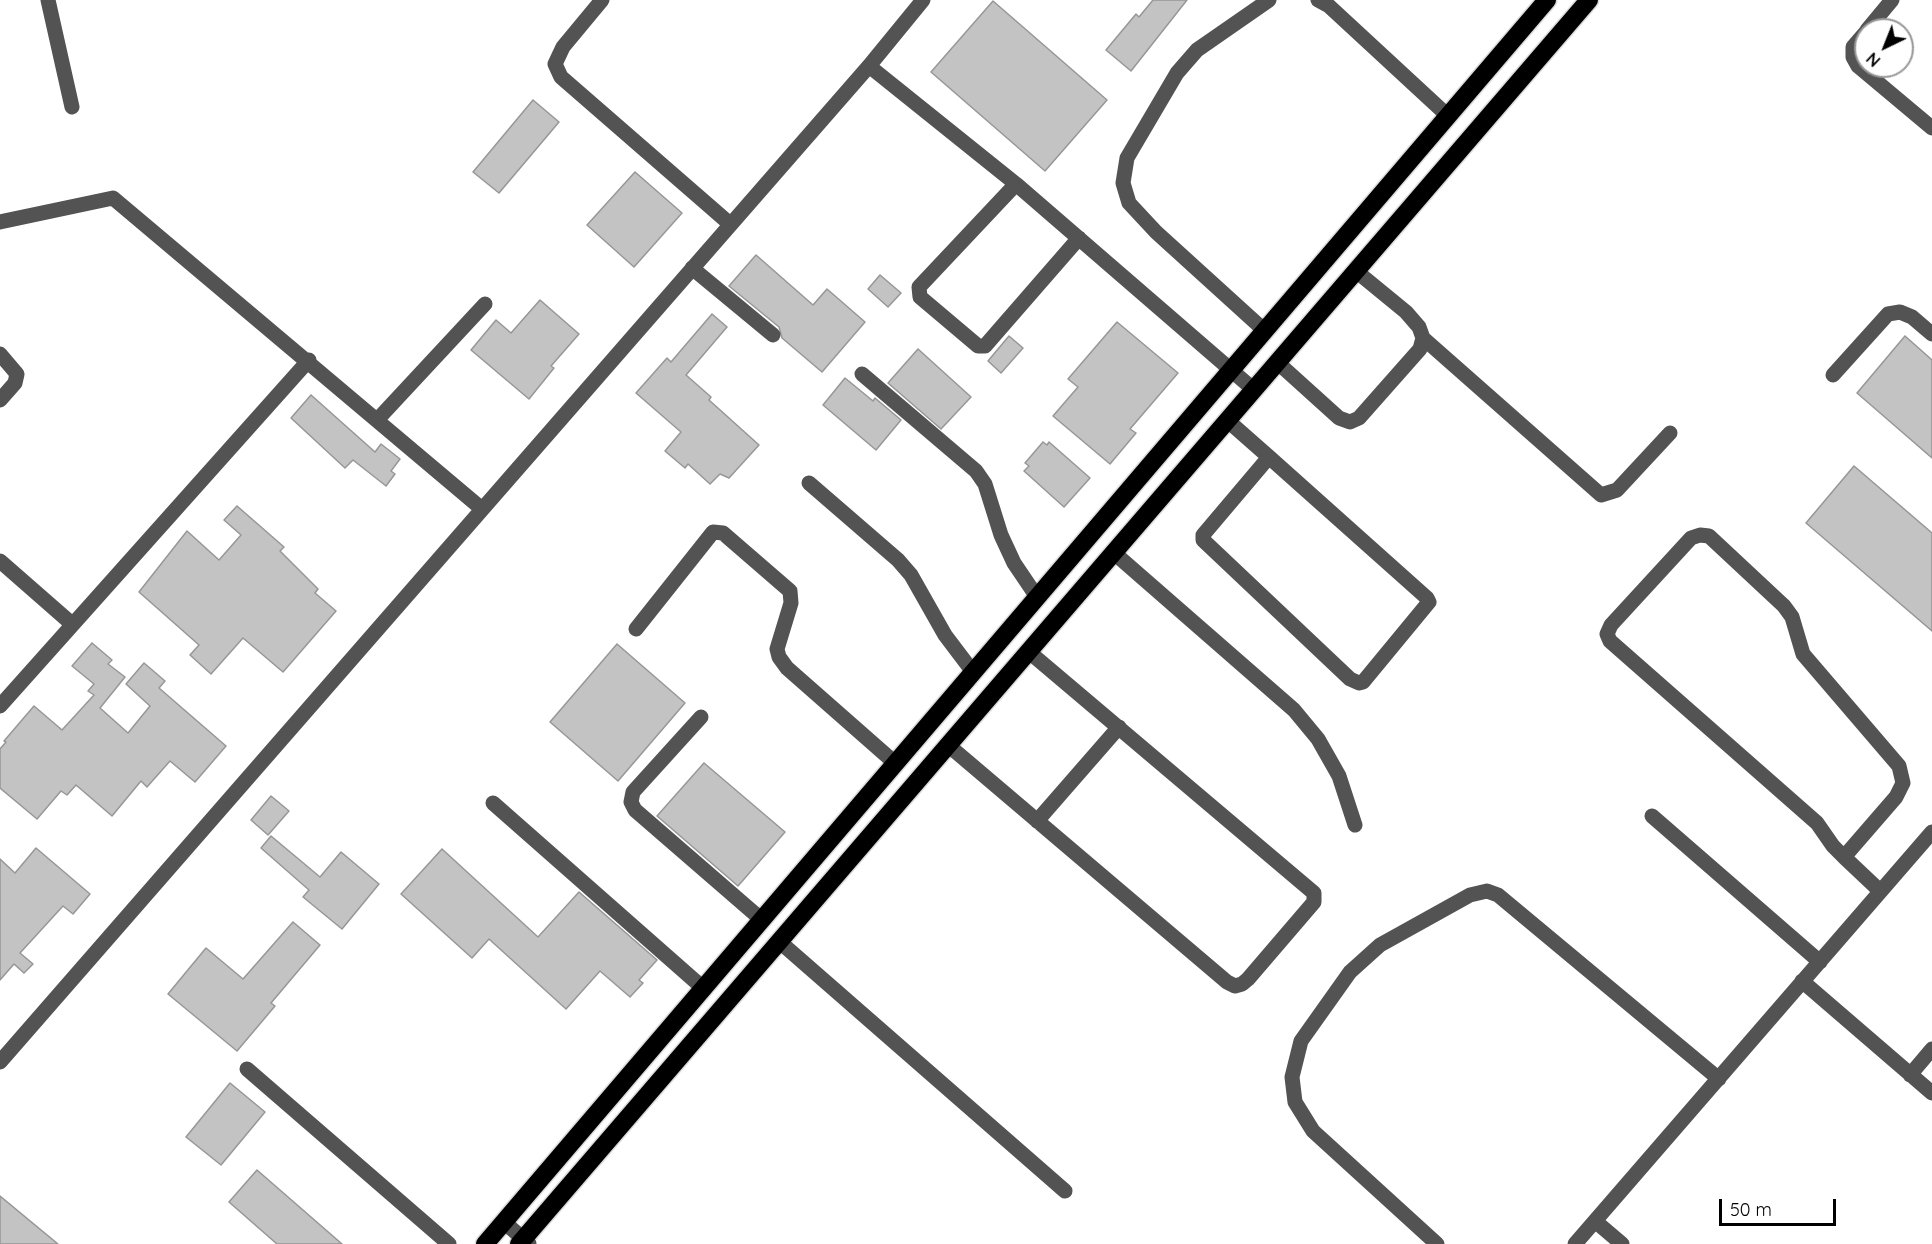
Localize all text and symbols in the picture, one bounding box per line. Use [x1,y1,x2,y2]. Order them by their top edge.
north arrow [1854,18,1914,78]
text: N [1862,48,1884,71]
scale bar [1722,1187,1839,1225]
text: 50 m [1730,1198,1772,1221]

